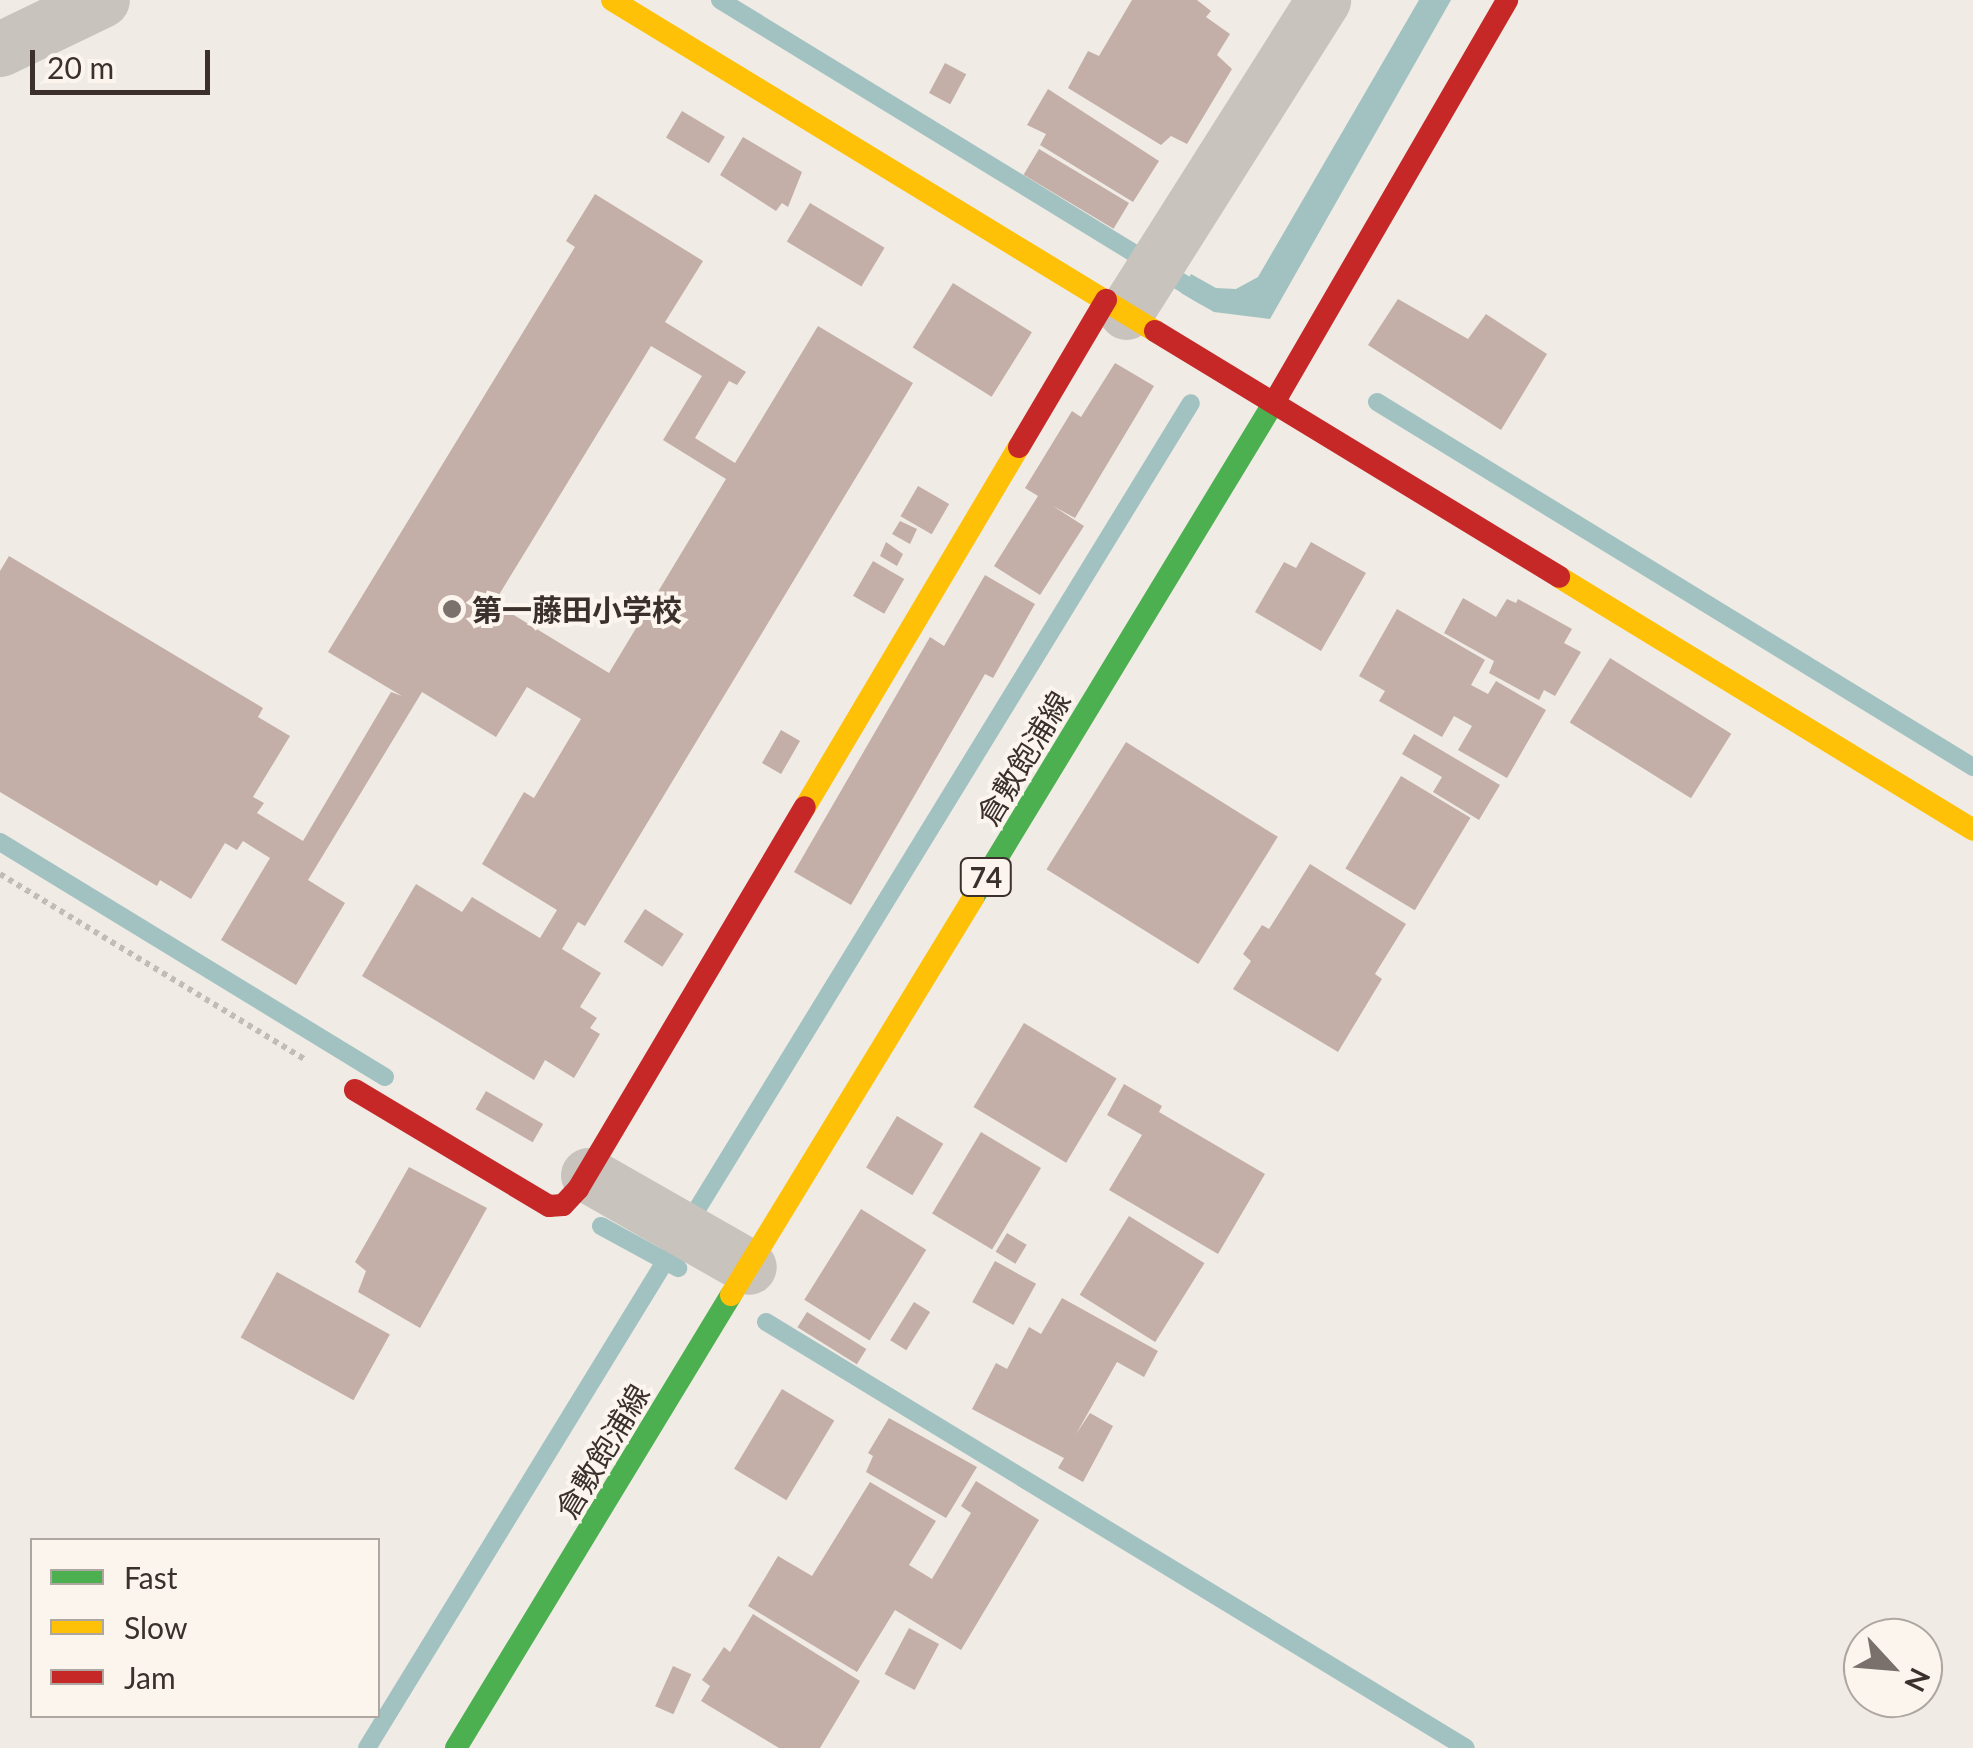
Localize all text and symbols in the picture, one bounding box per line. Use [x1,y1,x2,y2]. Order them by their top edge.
scale bar [35,30,215,92]
text: 20 m [47,49,114,85]
place label: 第一藤田小学校 [472,591,682,627]
marker: 第一藤田小学校 [441,598,463,620]
street label: 倉敷飽浦線 [969,684,1077,832]
road number: 74 [958,854,1014,900]
street label: 倉敷飽浦線 [548,1377,656,1525]
legend [30,1538,380,1718]
text: Fast [124,1559,178,1595]
text: Slow [124,1609,187,1645]
north arrow [1843,1618,1943,1718]
text: Jam [124,1659,176,1695]
text: N [1898,1663,1938,1697]

